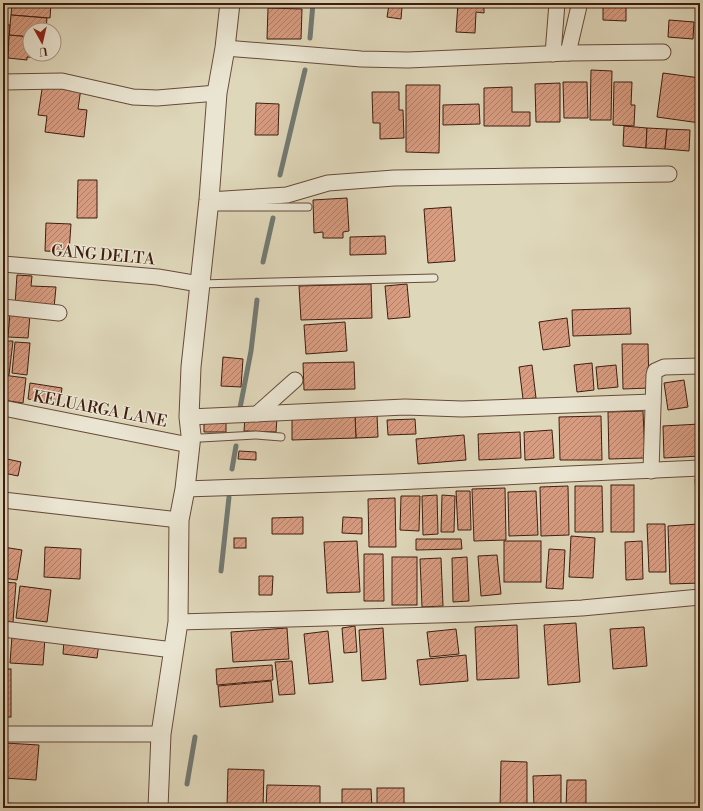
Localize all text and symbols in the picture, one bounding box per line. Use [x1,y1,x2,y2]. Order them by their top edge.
north arrow [22,22,62,62]
text: U [38,43,48,59]
street label: GANG DELTA [50,241,157,270]
street label: KELUARGA LANE [31,386,169,432]

